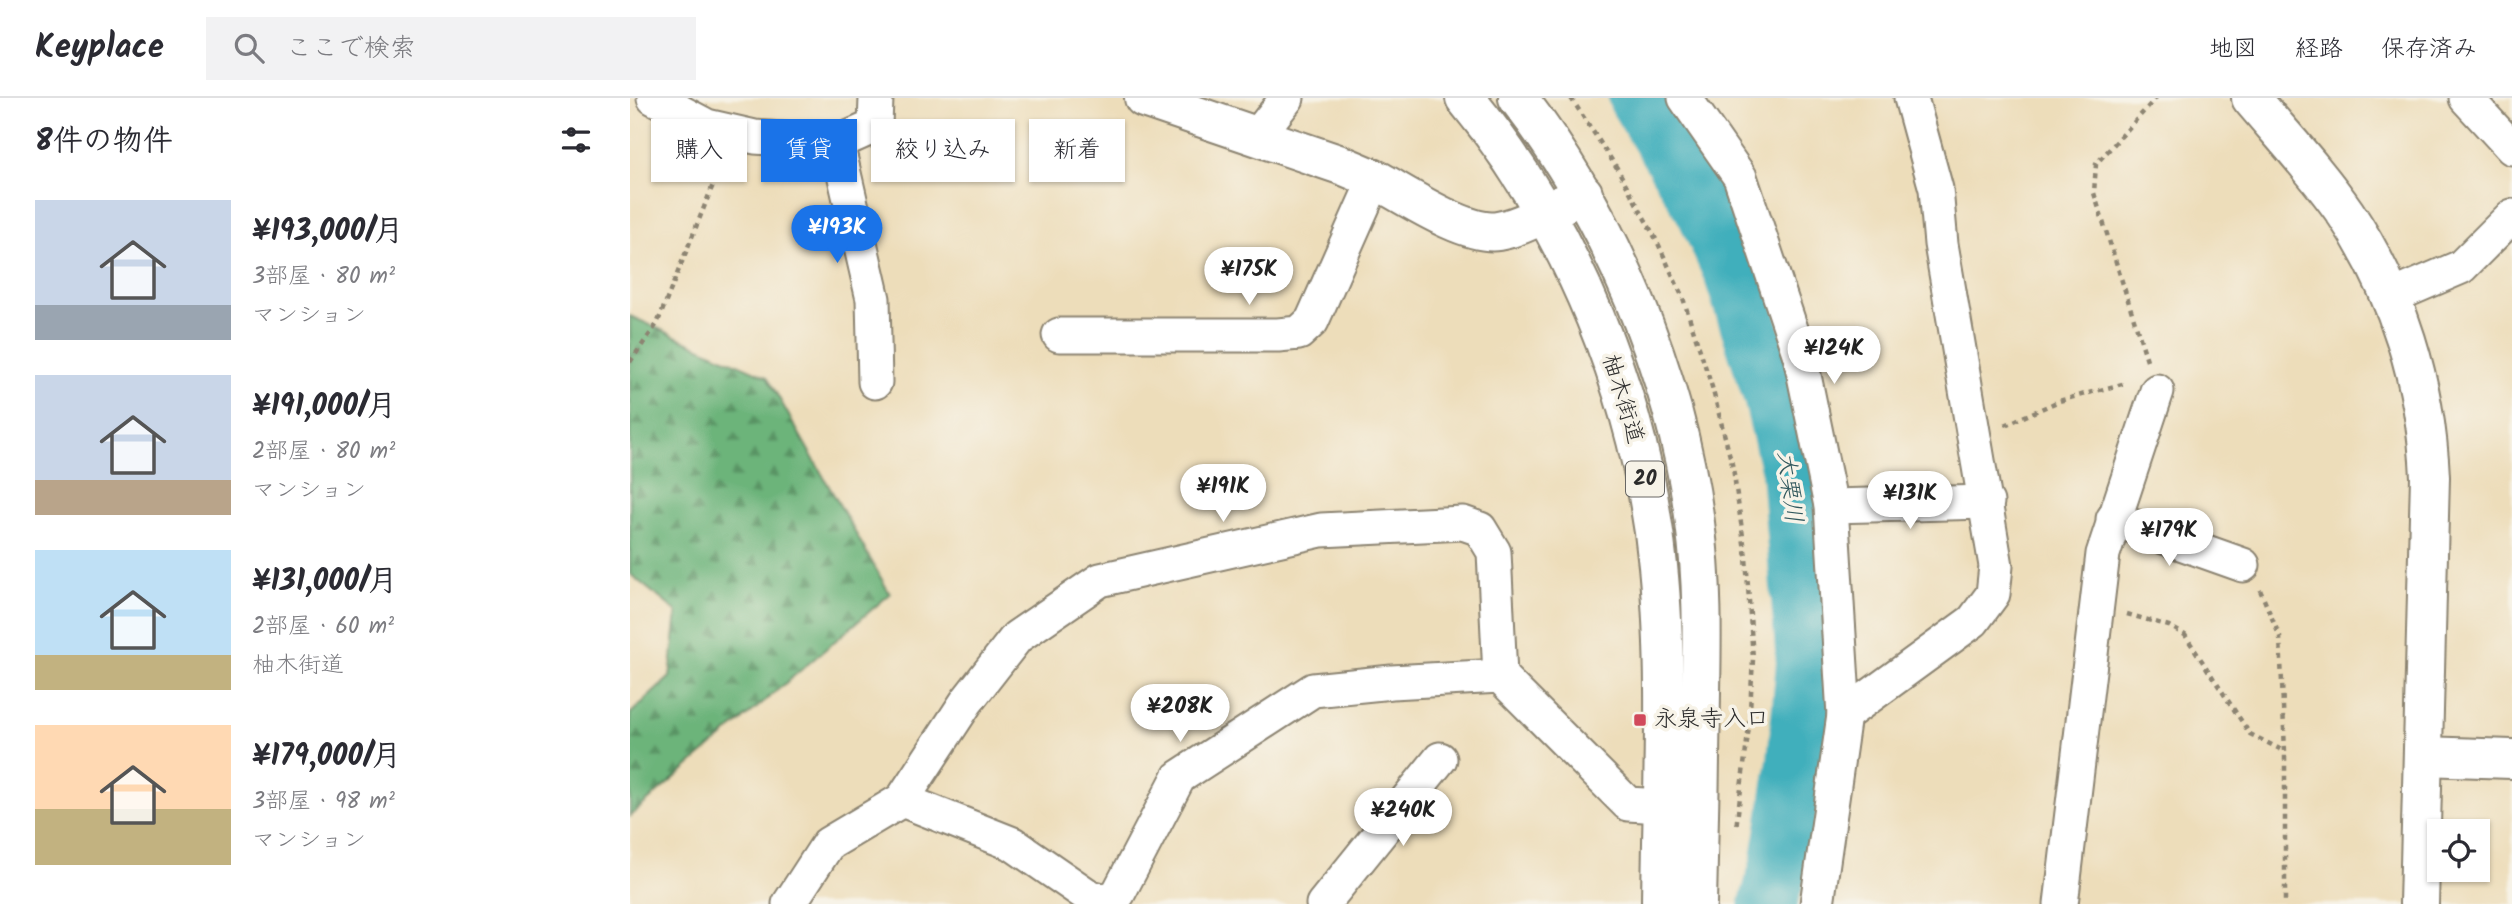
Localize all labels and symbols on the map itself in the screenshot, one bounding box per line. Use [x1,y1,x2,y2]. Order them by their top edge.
pin: ¥193K [788,206,886,265]
pin: ¥175K [1200,248,1298,307]
pin: ¥124K [1785,327,1883,386]
street label: 柚木街道 [1591,350,1653,448]
water label: 大栗川 [1765,449,1813,525]
road number: 20 [1626,462,1664,496]
pin: ¥191K [1174,464,1272,524]
pin: ¥131K [1861,472,1959,531]
pin: ¥179K [2120,508,2218,568]
pin: ¥208K [1131,684,1229,744]
place label: 永泉寺入口 [1654,702,1769,738]
marker: 永泉寺入口 [1632,712,1648,728]
pin: ¥240K [1354,788,1452,848]

